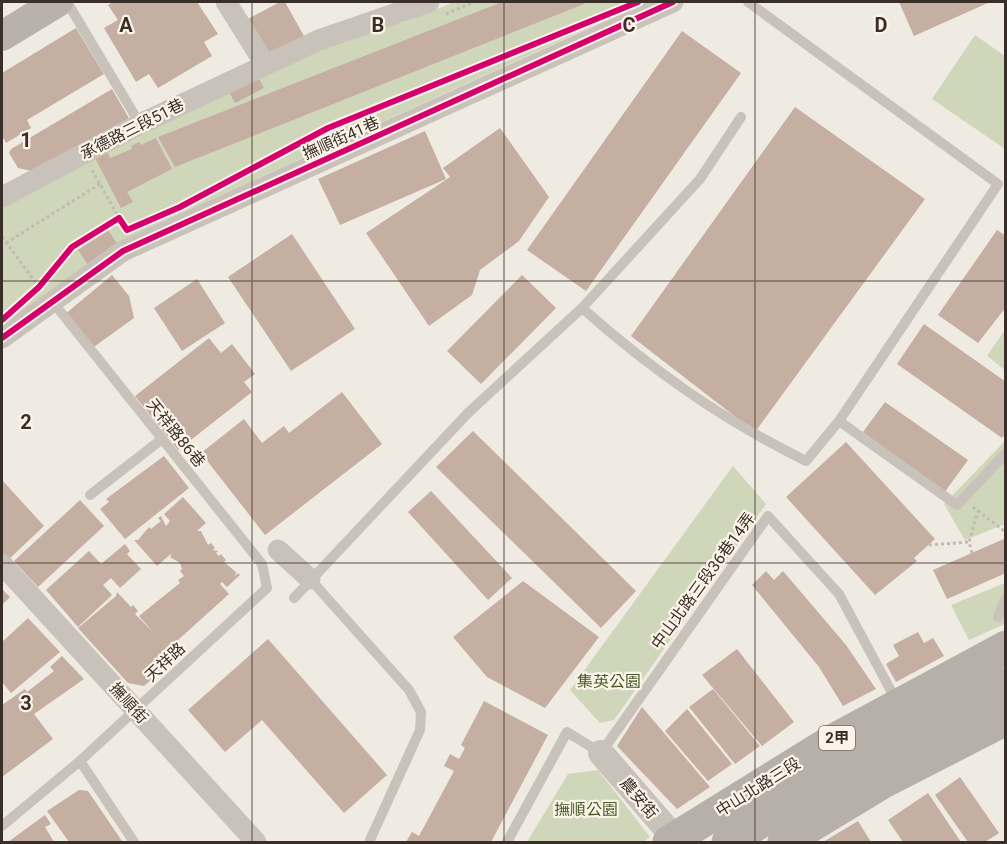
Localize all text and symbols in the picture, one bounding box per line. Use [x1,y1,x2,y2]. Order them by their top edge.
text: A [119,13,133,37]
text: B [372,13,384,37]
text: C [622,13,636,37]
text: D [875,13,888,37]
street label: 承德路三段51巷 [77,95,187,163]
street label: 撫順街41巷 [300,113,382,163]
text: 1 [20,128,32,152]
street label: 天祥路86巷 [143,395,209,471]
text: 2 [20,410,32,434]
street label: 中山北路三段36巷14弄 [647,509,759,653]
street label: 天祥路 [141,639,189,685]
park label: 集英公園 [577,672,641,691]
street label: 撫順街 [106,679,152,727]
text: 3 [20,691,32,715]
road number: 2甲 [819,726,855,750]
street label: 中山北路三段 [712,754,804,820]
street label: 農安街 [616,774,662,822]
park label: 撫順公園 [554,800,618,819]

